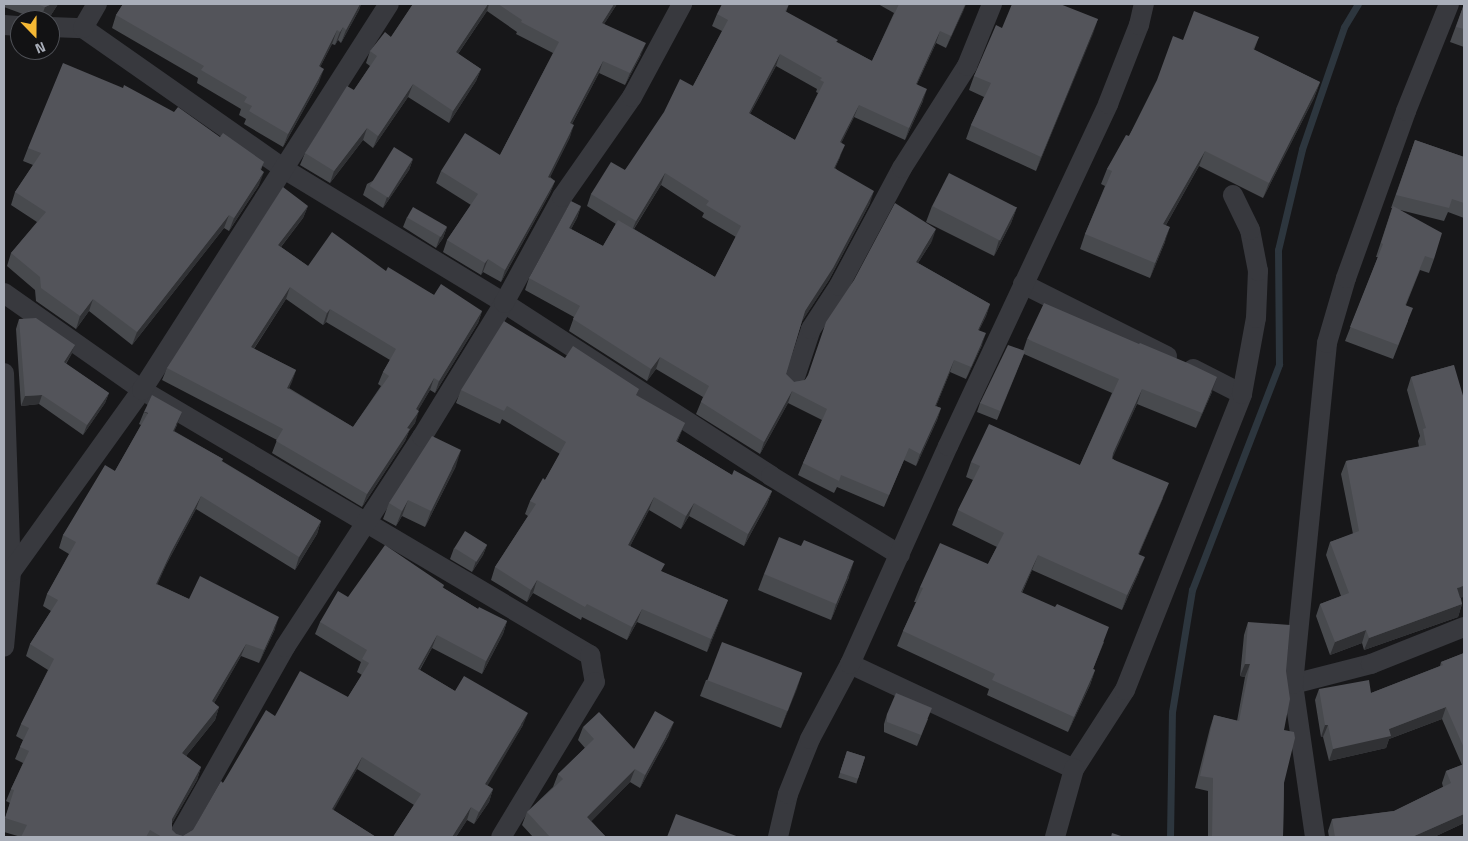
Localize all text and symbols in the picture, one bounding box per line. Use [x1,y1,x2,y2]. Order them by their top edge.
north arrow [10,10,60,60]
text: N [32,37,49,60]

